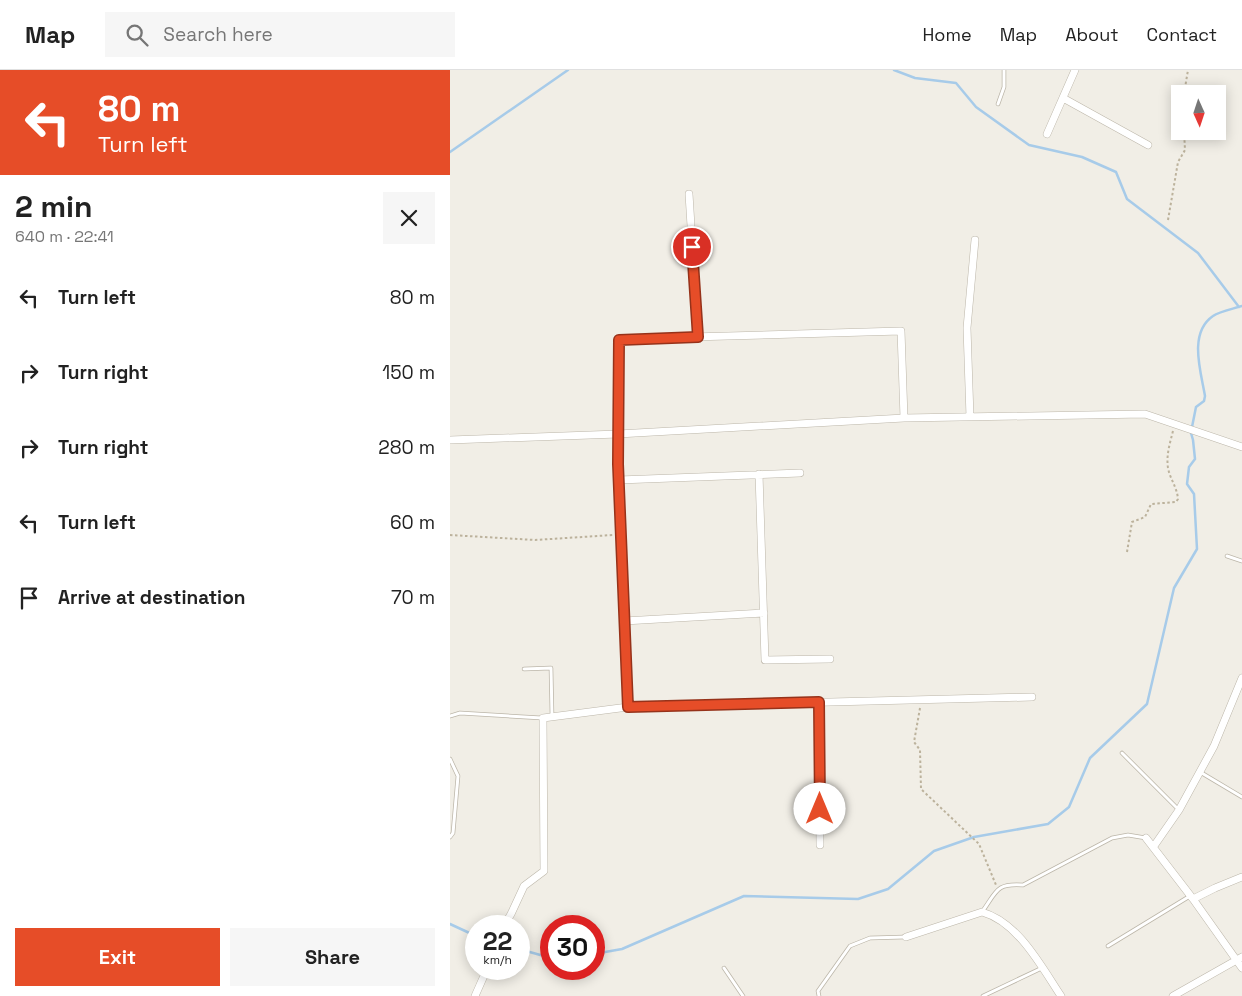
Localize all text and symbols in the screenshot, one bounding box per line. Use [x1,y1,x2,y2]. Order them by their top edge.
search box [105,12,455,57]
text: Map [25,19,75,50]
icon: search [123,21,151,49]
text: Search here [163,22,273,47]
text: Home [923,23,972,46]
text: Map [1000,23,1037,46]
text: About [1065,23,1119,46]
text: Contact [1147,23,1217,46]
north arrow [1171,85,1226,140]
map controls [1171,85,1226,140]
text: 80 m [98,87,180,131]
icon: left [15,90,80,155]
text: Turn left [98,130,188,158]
text: 2 min [15,187,93,226]
button: close [383,192,435,244]
text: 640 m · 22:41 [15,226,114,247]
pin [671,226,713,268]
icon: arrive [678,233,706,261]
icon: left [15,284,43,312]
text: Turn left [58,285,136,310]
text: 80 m [390,285,435,310]
icon: right [15,359,43,387]
text: Turn right [58,360,148,385]
text: 150 m [382,360,435,385]
icon: right [15,434,43,462]
text: Turn right [58,435,148,460]
text: 280 m [378,435,435,460]
icon: left [15,509,43,537]
text: Turn left [58,510,136,535]
text: 60 m [390,510,435,535]
icon: arrive [15,584,43,612]
text: Arrive at destination [58,585,246,610]
text: 70 m [391,585,435,610]
position arrow [793,782,845,834]
speed limit sign: 30 [540,915,605,980]
text: 22 [483,925,512,957]
button: Exit [15,928,220,986]
button: Share [230,928,435,986]
text: km/h [483,952,512,968]

